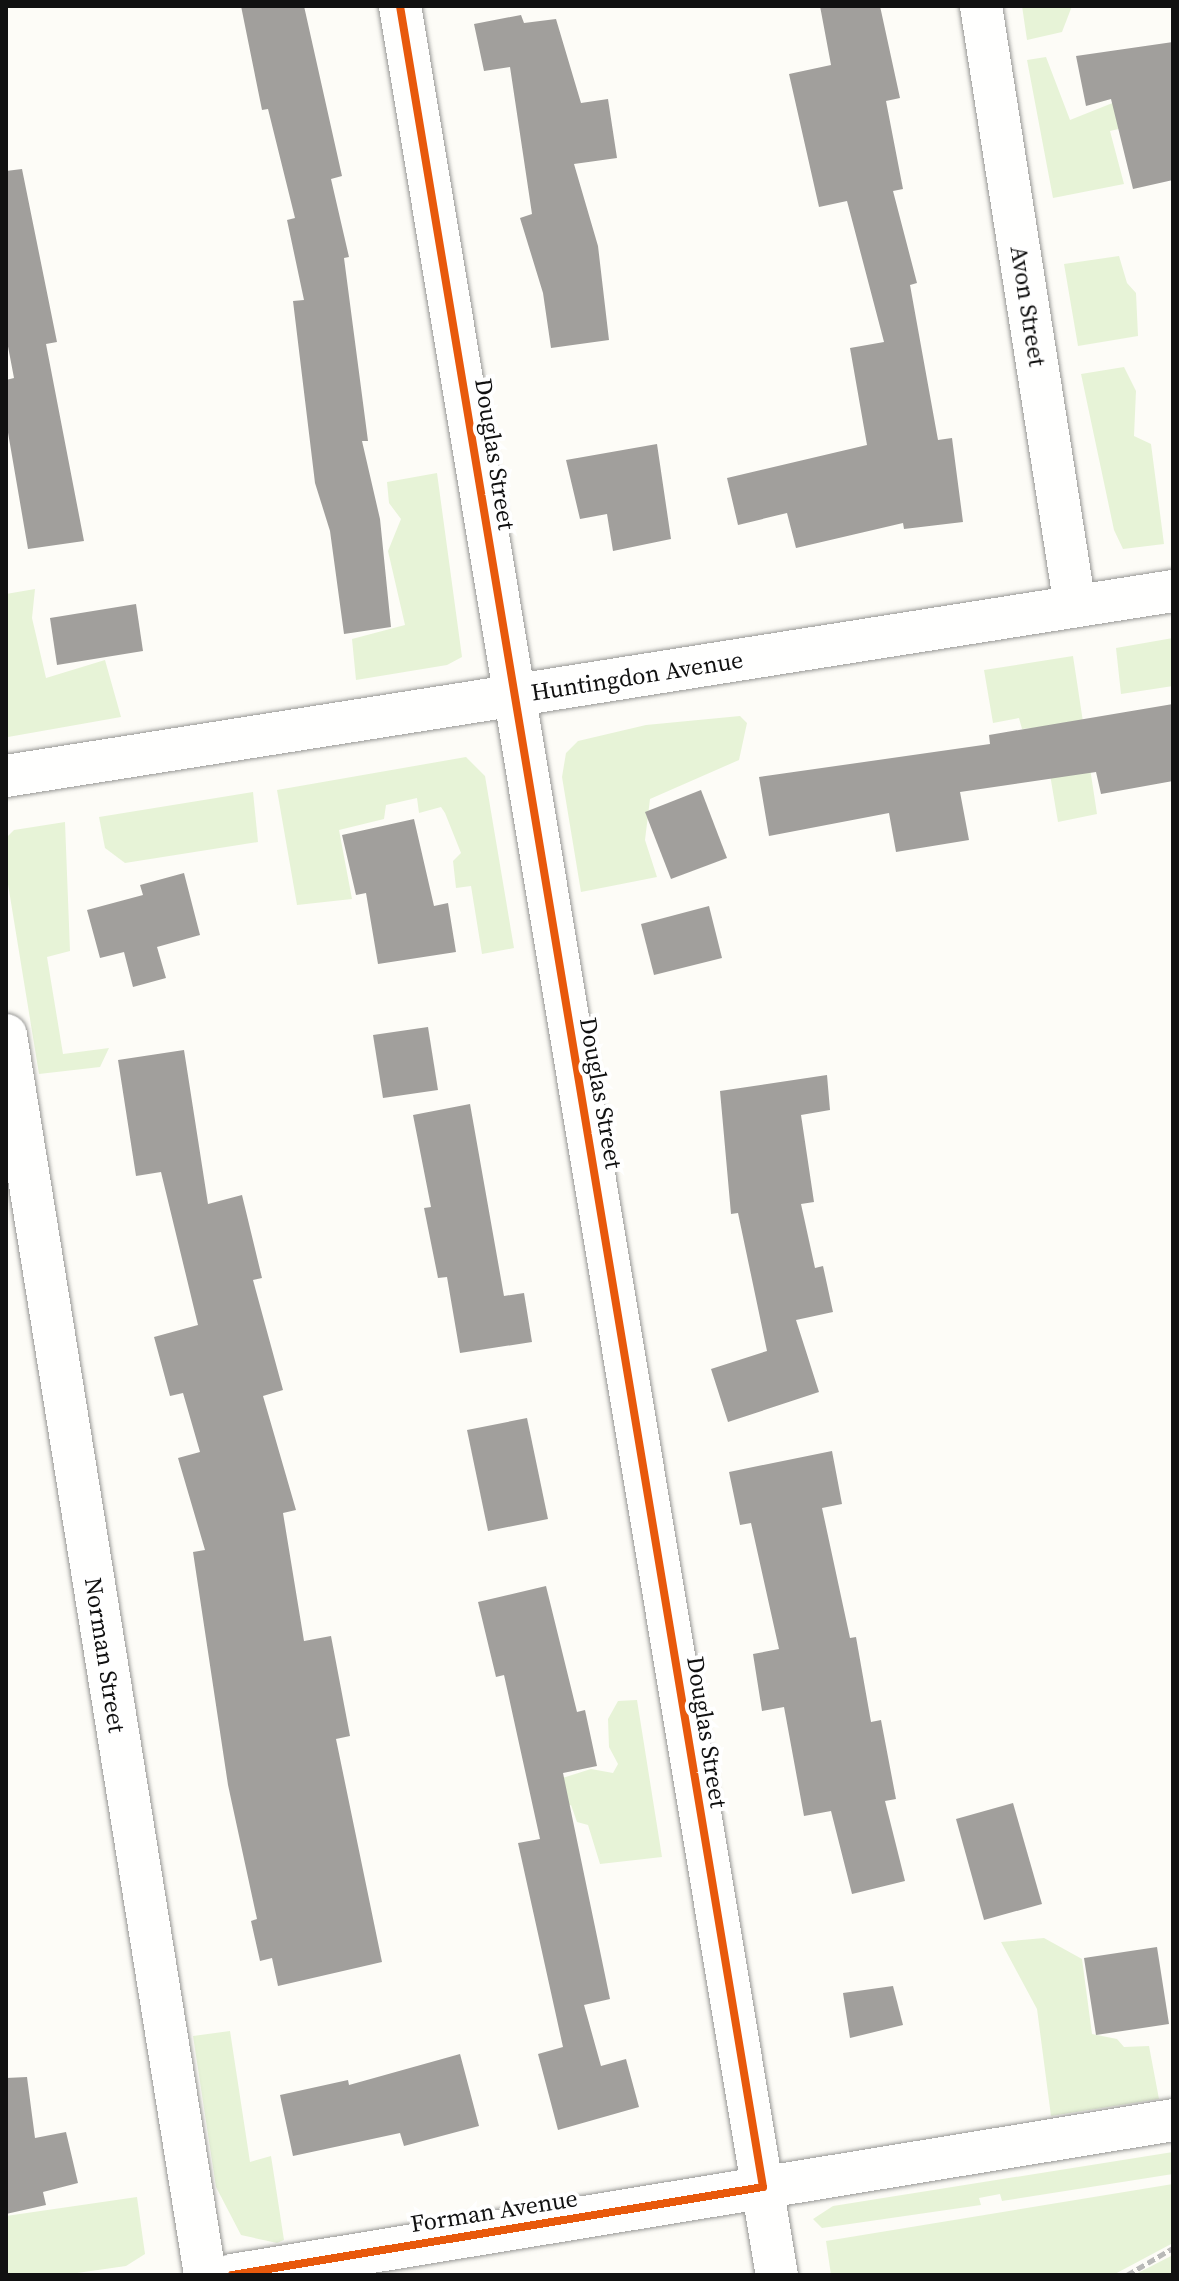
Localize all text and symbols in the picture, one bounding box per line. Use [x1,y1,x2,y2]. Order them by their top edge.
street label: Avon Street [1004,244,1052,368]
street label: Douglas Street [469,376,521,532]
street label: Huntingdon Avenue [529,645,745,707]
street label: Douglas Street [574,1015,628,1171]
street label: Norman Street [79,1575,131,1735]
street label: Douglas Street [681,1654,733,1810]
street label: Forman Avenue [408,2184,580,2238]

